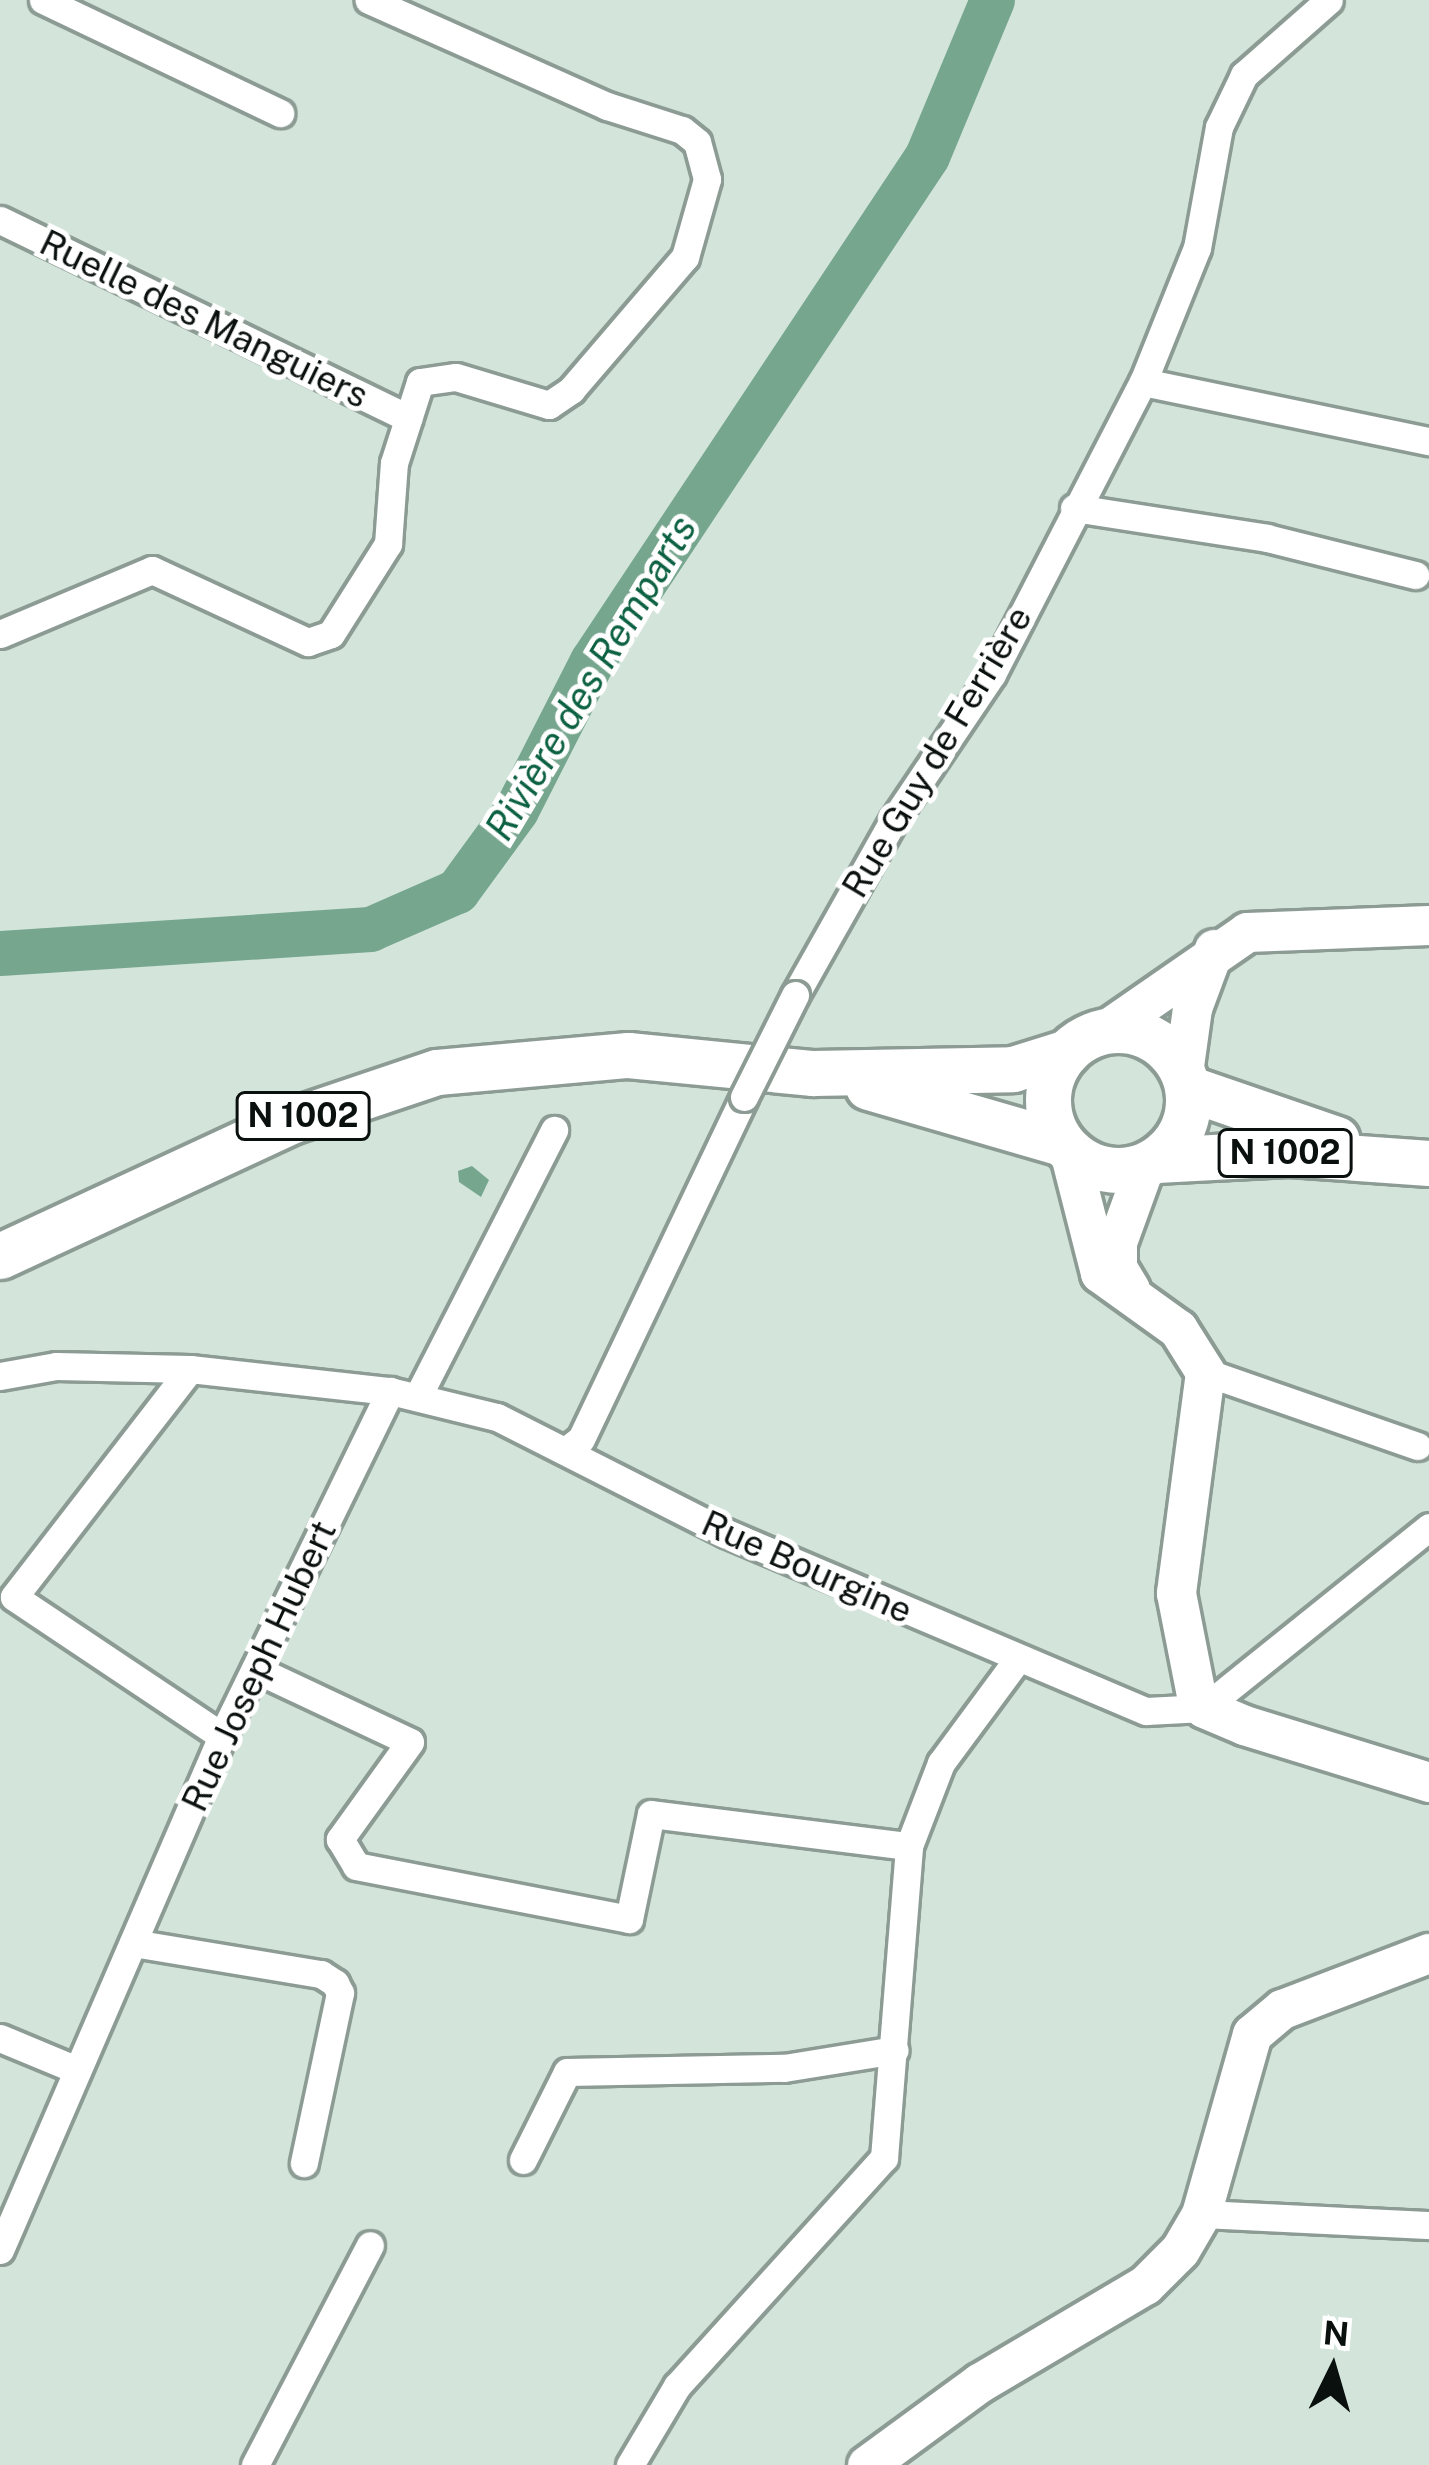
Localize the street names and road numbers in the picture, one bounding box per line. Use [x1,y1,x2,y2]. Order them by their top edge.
street label: Ruelle des Manguiers [33,221,375,417]
street label: Rue Guy de Ferrière [833,598,1041,906]
road number: N 1002 [234,1089,372,1143]
road number: N 1002 [1216,1126,1354,1180]
street label: Rue Bourgine [695,1501,919,1633]
street label: Rue Joseph Hubert [173,1514,345,1818]

